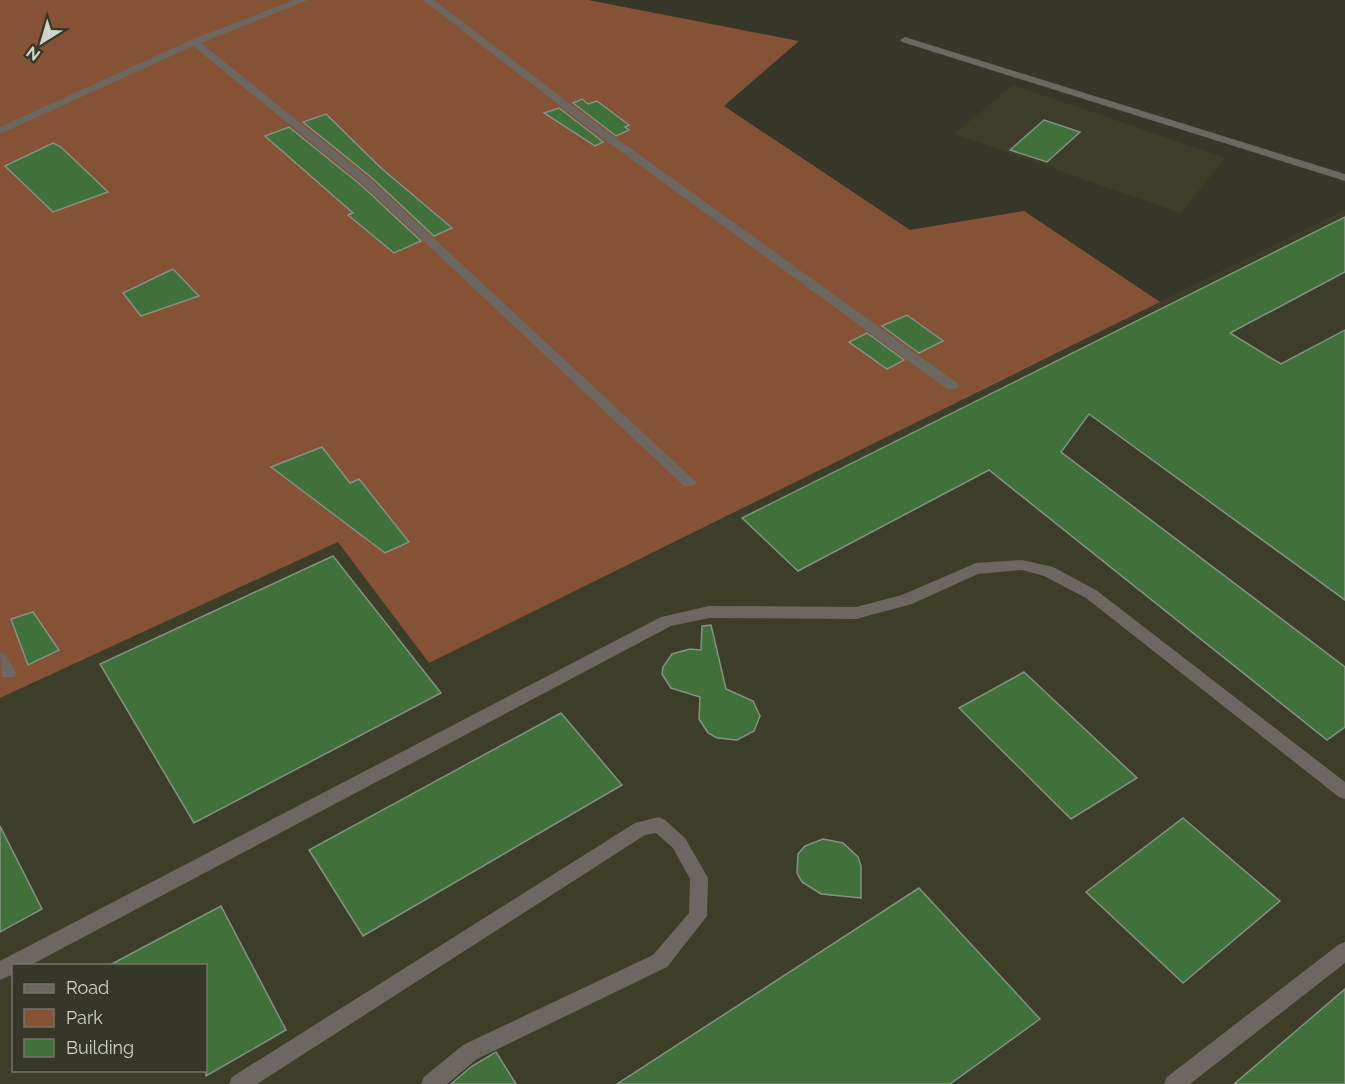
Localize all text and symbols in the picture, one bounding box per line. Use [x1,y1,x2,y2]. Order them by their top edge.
north arrow [12,12,72,72]
text: N [23,42,44,65]
legend [12,964,207,1072]
text: Road [66,977,109,998]
text: Park [66,1007,103,1028]
text: Building [66,1037,134,1058]

